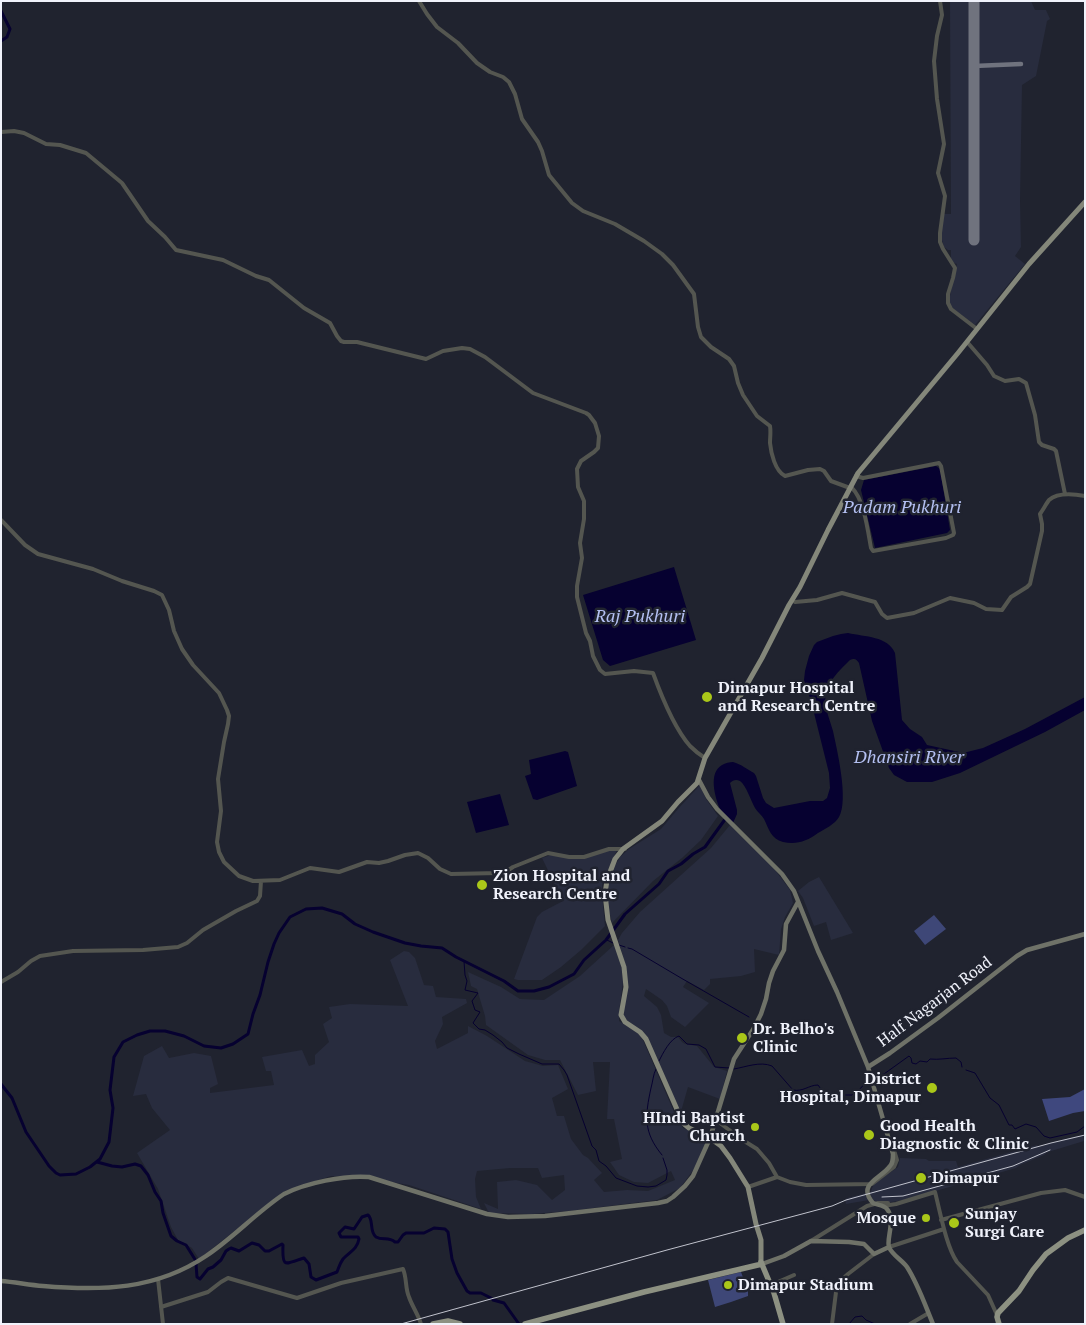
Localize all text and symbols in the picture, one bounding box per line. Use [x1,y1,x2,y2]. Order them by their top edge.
water label: Padam Pukhuri [843,497,961,519]
water label: Raj Pukhuri [595,606,685,628]
place label: Dimapur Hospital and Research Centre [718,678,875,716]
marker: Dimapur Hospital and Research Centre [700,690,714,704]
water label: Dhansiri River [854,747,964,769]
place label: Zion Hospital and Research Centre [493,866,630,904]
marker: Zion Hospital and Research Centre [475,878,489,892]
street label: Half Nagarjan Road [874,953,996,1051]
place label: Dr. Belho's Clinic [753,1019,834,1057]
marker: Dr. Belho's Clinic [735,1031,749,1045]
place label: District Hospital, Dimapur [780,1069,921,1107]
marker: District Hospital, Dimapur [925,1081,939,1095]
place label: HIndi Baptist Church [643,1108,745,1146]
place label: Good Health Diagnostic & Clinic [880,1116,1029,1154]
marker: HIndi Baptist Church [749,1121,761,1133]
marker: Good Health Diagnostic & Clinic [862,1128,876,1142]
place label: Dimapur [932,1168,999,1188]
marker: Dimapur [914,1171,928,1185]
place label: Sunjay Surgi Care [965,1204,1044,1242]
place label: Mosque [856,1208,916,1228]
marker: Mosque [920,1212,932,1224]
marker: Sunjay Surgi Care [947,1216,961,1230]
place label: Dimapur Stadium [738,1275,874,1295]
marker: Dimapur Stadium [722,1279,734,1291]

